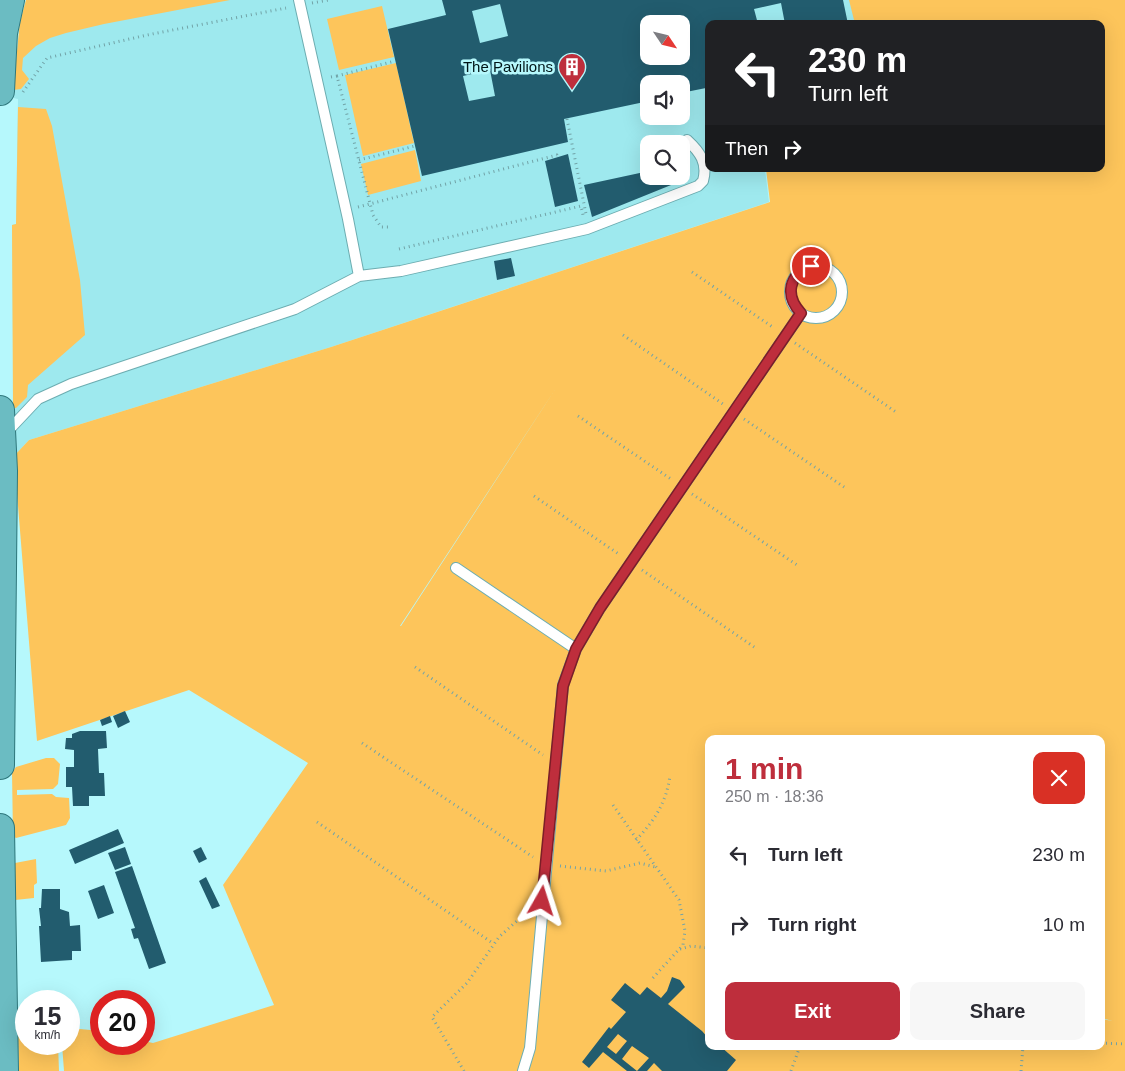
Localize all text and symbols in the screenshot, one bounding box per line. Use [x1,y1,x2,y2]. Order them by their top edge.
north arrow [640,15,690,65]
map controls [640,15,690,185]
icon: left [725,40,790,105]
text: 230 m [808,40,907,79]
building icon: The Pavilions [557,52,587,91]
place label: The Pavilions [463,58,553,75]
button: sound [640,75,690,125]
text: Turn left [808,81,888,106]
button: search [640,135,690,185]
icon: right [778,135,806,163]
text: Then [725,138,768,159]
pin [790,245,832,287]
icon: arrive [797,252,825,280]
text: 1 min [725,752,803,785]
button: close [1033,752,1085,804]
text: 250 m · 18:36 [725,788,824,805]
icon: left [725,841,753,869]
text: Turn left [768,844,843,865]
text: 230 m [1032,844,1085,865]
position arrow [515,874,567,926]
icon: right [725,911,753,939]
text: Turn right [768,914,856,935]
text: 10 m [1043,914,1085,935]
button: Exit [725,982,900,1040]
button: Share [910,982,1085,1040]
speed limit sign: 20 [90,990,155,1055]
text: 15 [34,1002,61,1030]
text: km/h [34,1028,61,1042]

